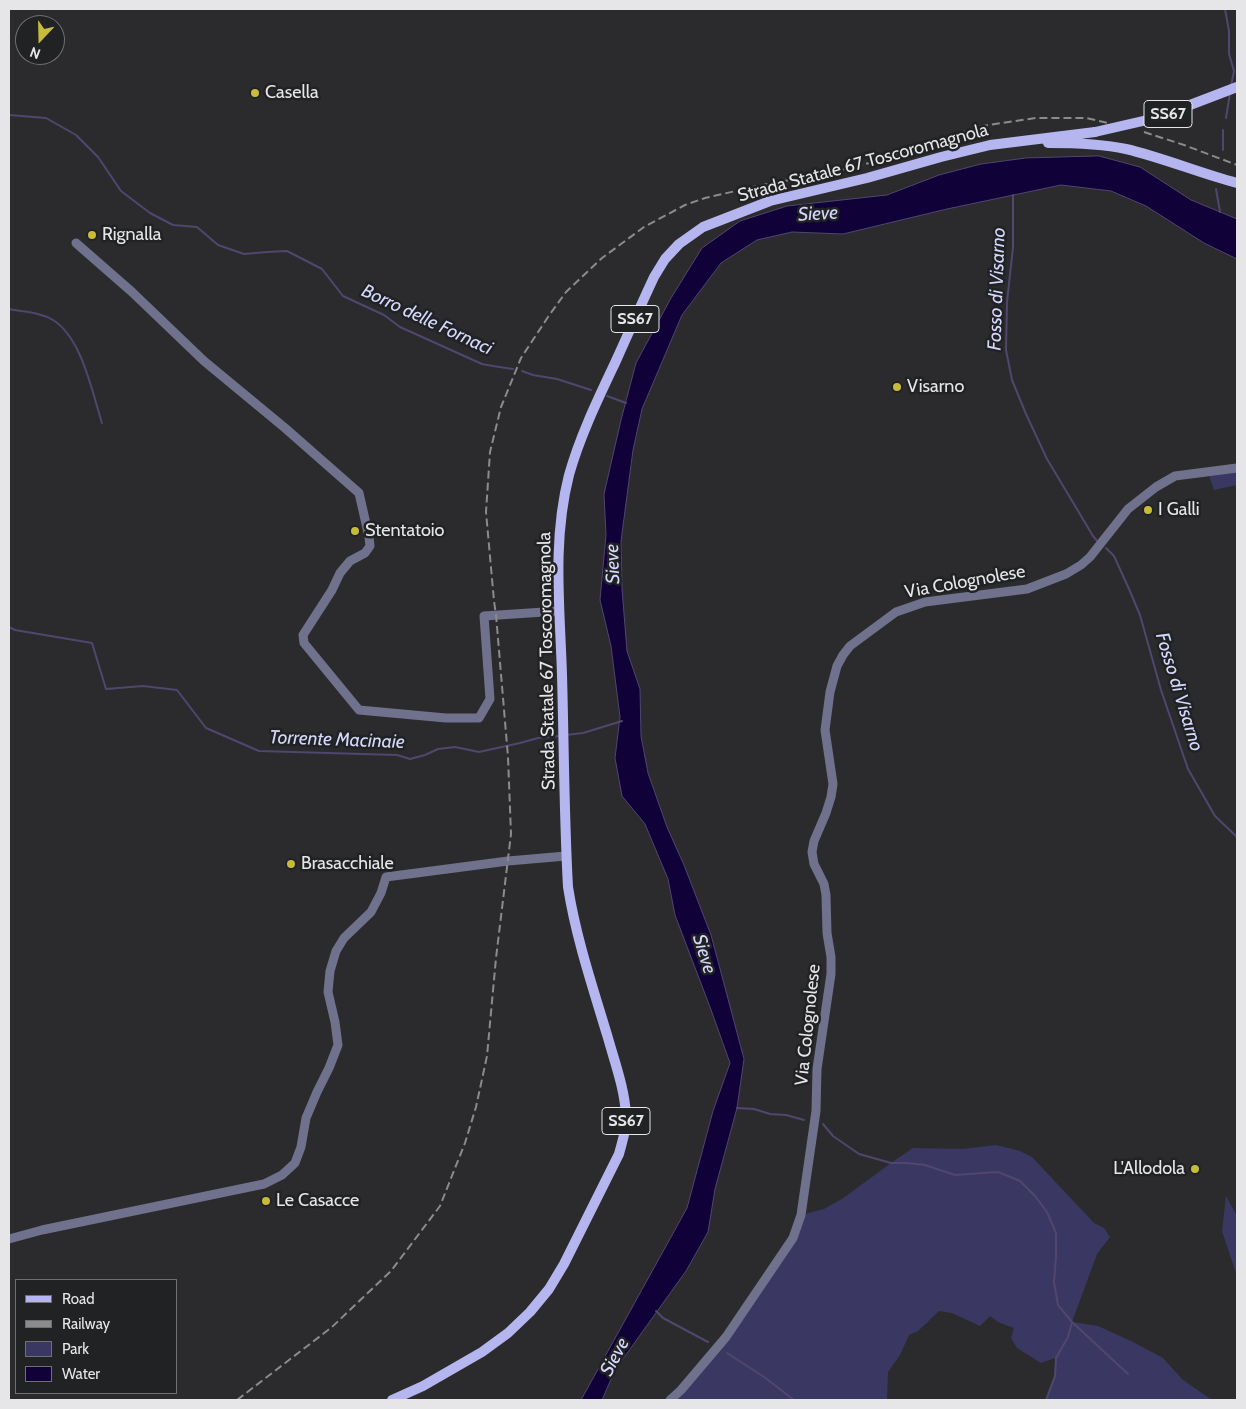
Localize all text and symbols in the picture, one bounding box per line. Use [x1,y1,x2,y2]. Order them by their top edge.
north arrow [15,15,65,65]
text: N [27,43,43,63]
place label: Casella [265,82,319,104]
marker: Casella [249,87,261,99]
road number: SS67 [1144,100,1192,128]
street label: Strada Statale 67 Toscoromagnola [735,119,991,207]
water label: Sieve [797,202,839,226]
place label: Rignalla [102,224,161,246]
water label: Fosso di Visarno [983,227,1011,351]
marker: Rignalla [86,229,98,241]
water label: Borro delle Fornaci [358,280,496,360]
road number: SS67 [611,306,659,332]
place label: Visarno [907,376,964,398]
marker: Visarno [891,381,903,393]
place label: I Galli [1158,499,1200,521]
marker: I Galli [1142,504,1154,516]
place label: Stentatoio [365,520,445,542]
marker: Stentatoio [349,525,361,537]
street label: Strada Statale 67 Toscoromagnola [534,532,560,790]
water label: Sieve [601,544,625,584]
street label: Via Colognolese [903,561,1027,603]
water label: Fosso di Visarno [1150,630,1208,754]
water label: Torrente Macinaie [269,726,405,754]
place label: Brasacchiale [301,853,394,875]
marker: Brasacchiale [285,858,297,870]
water label: Sieve [687,932,721,976]
street label: Via Colognolese [791,963,825,1087]
road number: SS67 [602,1108,650,1134]
place label: L'Allodola [1113,1158,1185,1180]
marker: L'Allodola [1189,1163,1201,1175]
place label: Le Casacce [276,1190,359,1212]
marker: Le Casacce [260,1195,272,1207]
legend [15,1279,178,1394]
text: Road [62,1290,95,1308]
text: Railway [62,1315,110,1333]
water label: Sieve [596,1334,634,1380]
text: Park [62,1340,89,1358]
text: Water [62,1365,100,1383]

